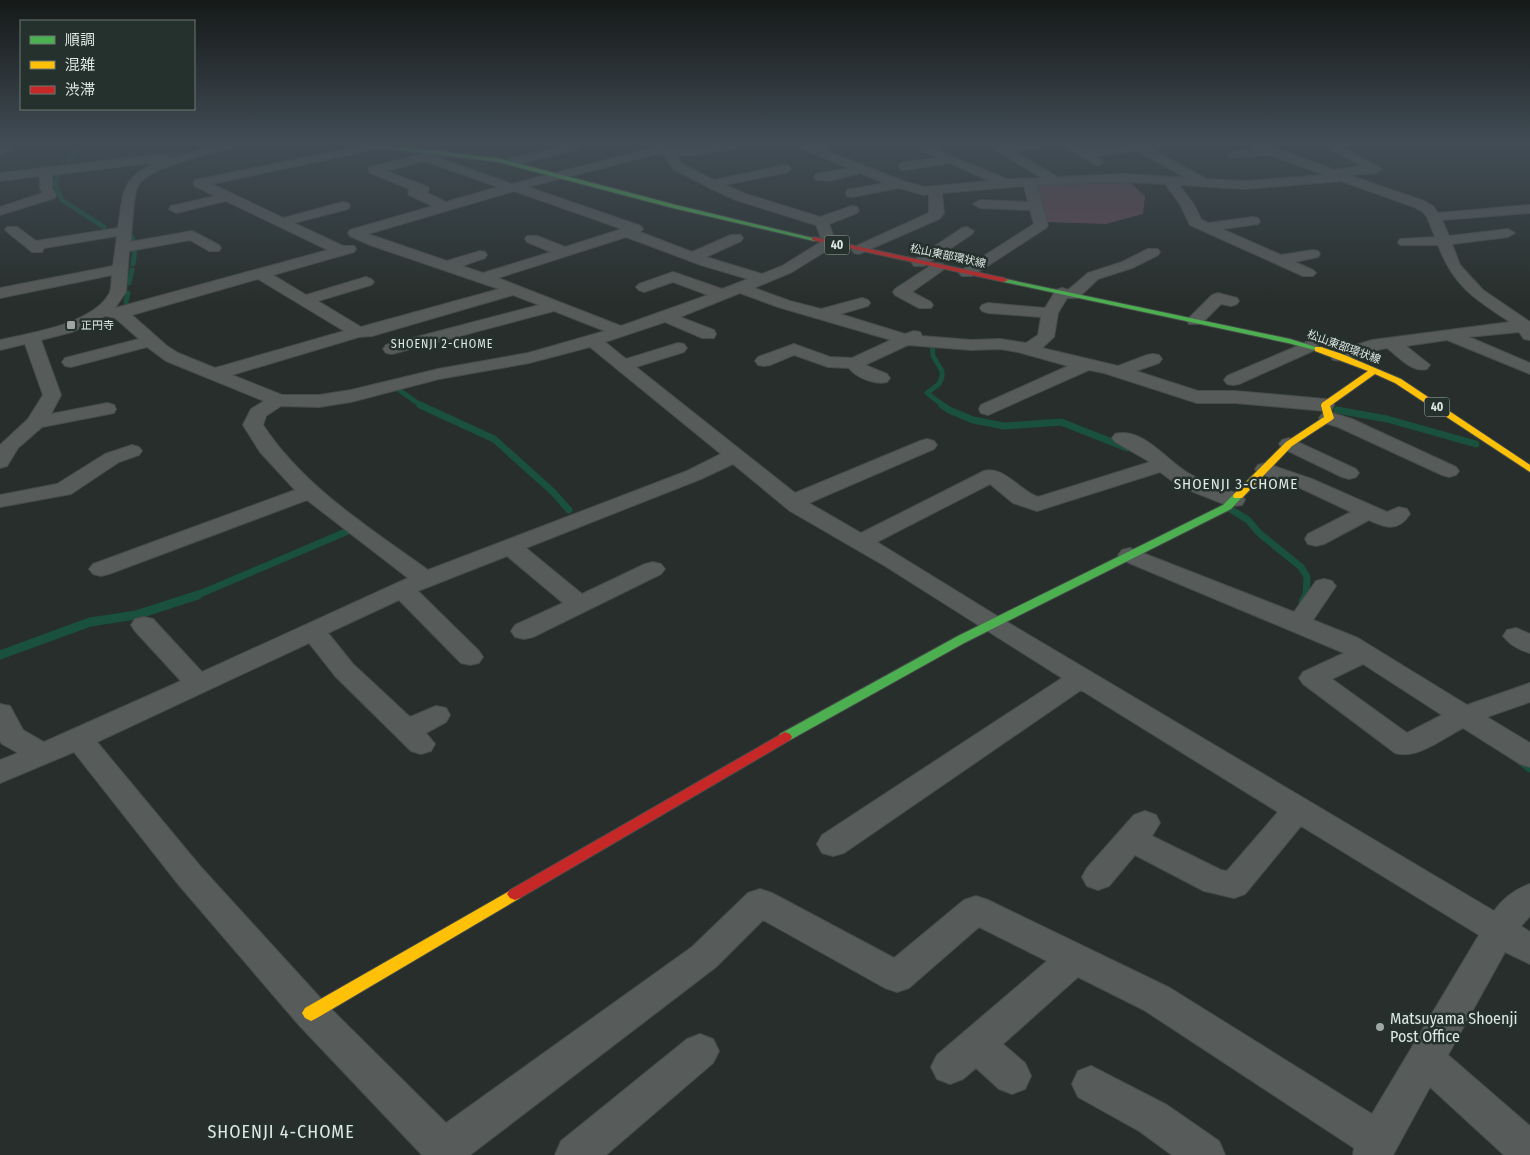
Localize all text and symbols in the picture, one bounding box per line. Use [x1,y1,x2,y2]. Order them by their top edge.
legend [20,20,195,110]
text: 順調 [65,31,95,49]
text: 混雑 [65,56,95,74]
text: 渋滞 [65,81,95,99]
road number: 40 [824,236,850,254]
street label: 松山東部環状線 [909,242,987,270]
marker: 正円寺 [65,319,77,331]
place label: 正円寺 [81,319,114,332]
street label: 松山東部環状線 [1306,328,1382,366]
district label: SHOENJI 2-CHOME [391,337,493,351]
road number: 40 [1424,398,1450,417]
district label: SHOENJI 3-CHOME [1174,475,1298,493]
place label: Matsuyama Shoenji Post Office [1390,1009,1518,1046]
marker: Matsuyama Shoenji Post Office [1374,1021,1386,1033]
district label: SHOENJI 4-CHOME [207,1121,355,1143]

